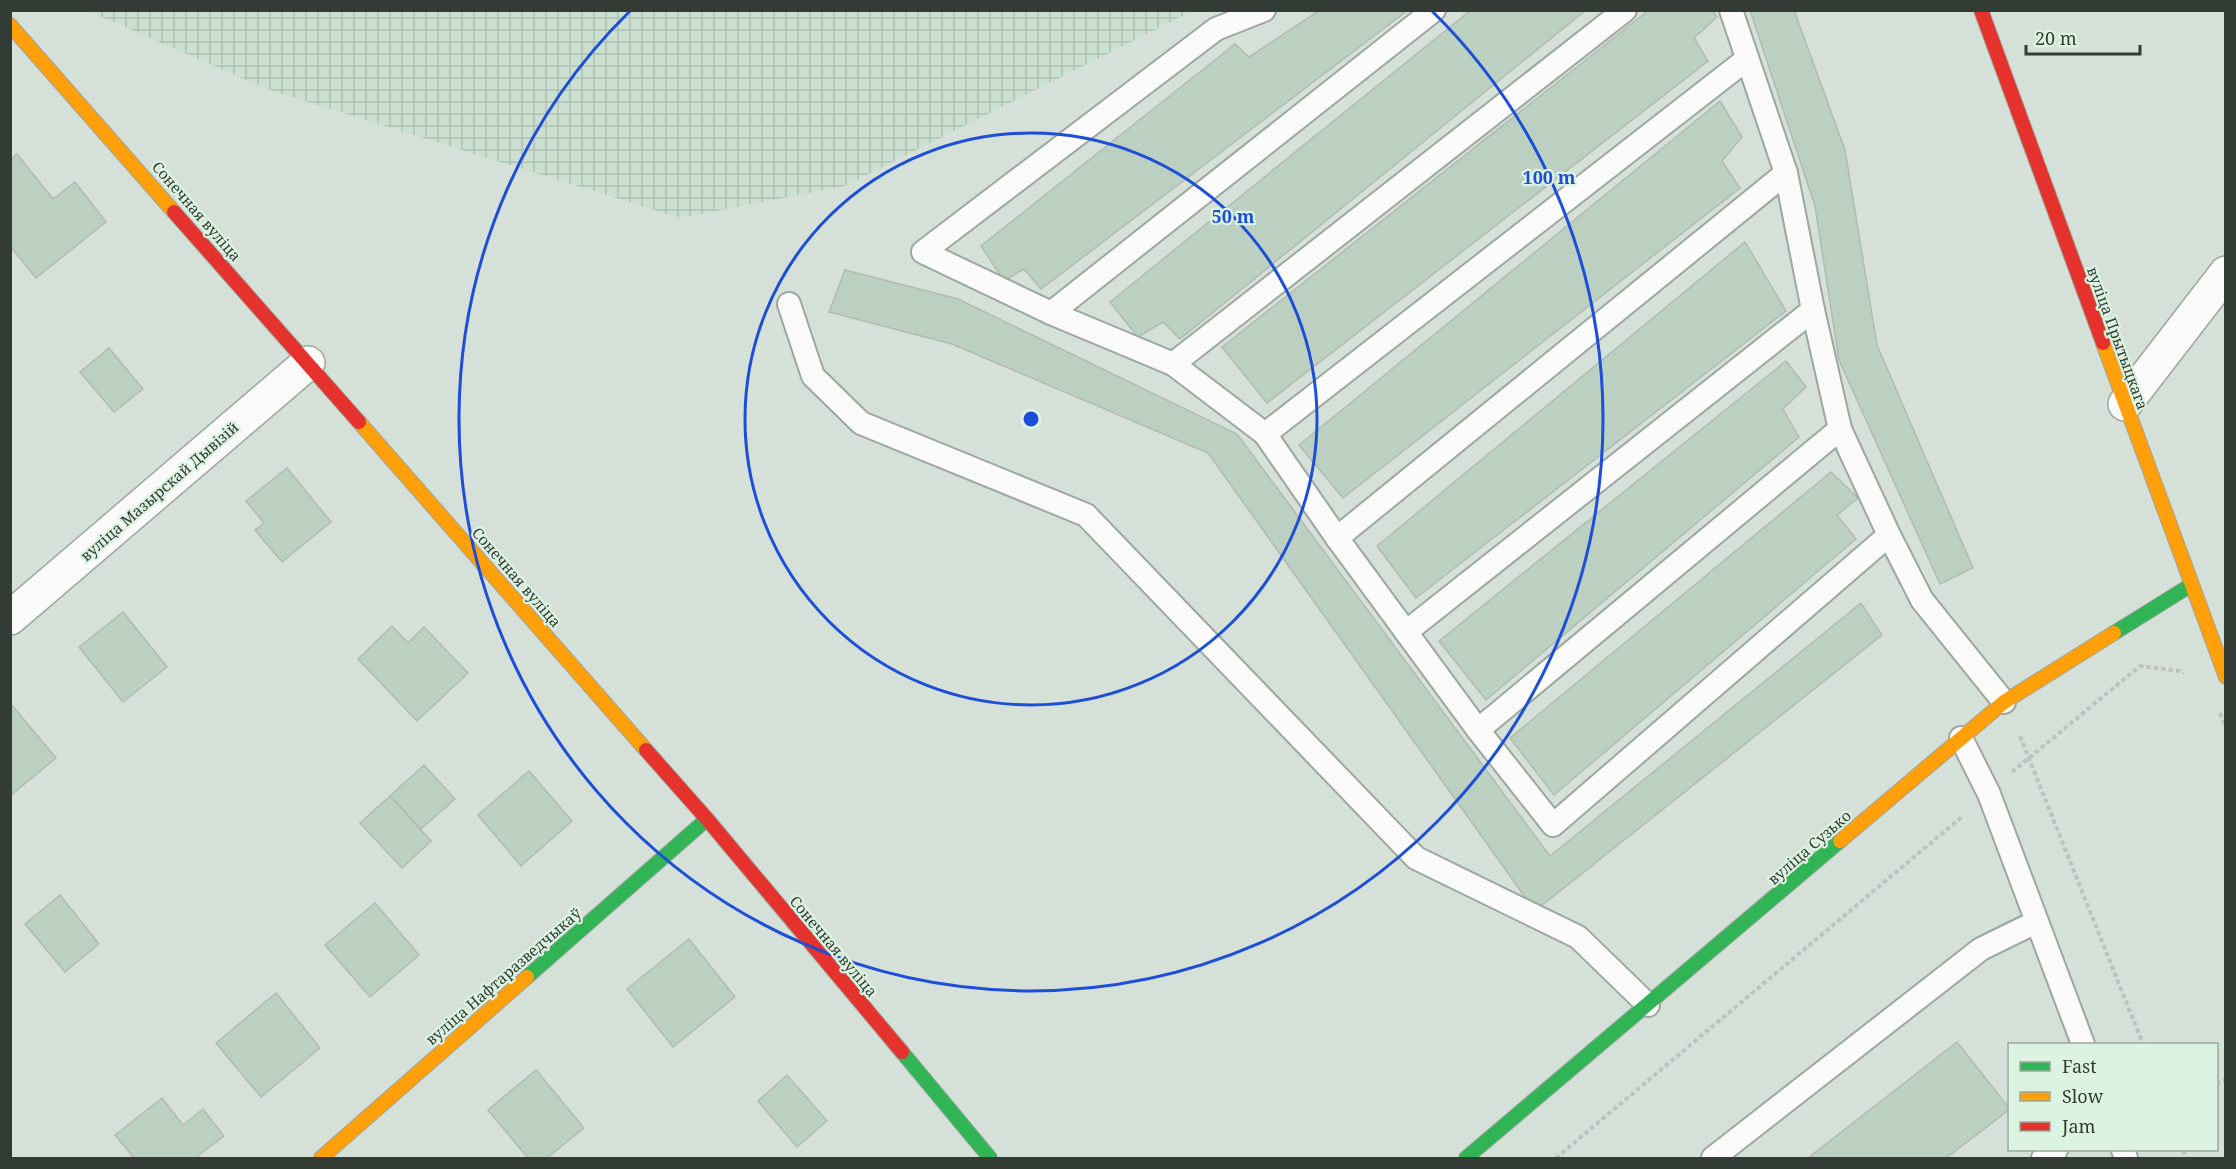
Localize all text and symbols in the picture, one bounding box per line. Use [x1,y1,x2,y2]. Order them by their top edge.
scale bar [2026,18,2140,56]
text: 20 m [2035,26,2077,50]
street label: Сонечная вуліца [148,157,246,265]
text: 100 m [1523,165,1576,189]
text: 50 m [1212,204,1255,228]
street label: вуліца Прытыцкага [2083,264,2153,412]
centre of rings [1021,409,1041,429]
street label: вуліца Мазырскай Дывізій [76,417,242,565]
street label: Сонечная вуліца [468,523,566,631]
street label: вуліца Сузько [1763,805,1855,889]
street label: Сонечная вуліца [786,891,882,1001]
street label: вуліца Нафтаразведчыкаў [421,903,585,1049]
legend [2008,1043,2218,1151]
text: Fast [2062,1054,2097,1078]
text: Slow [2062,1084,2104,1108]
text: Jam [2061,1114,2096,1138]

